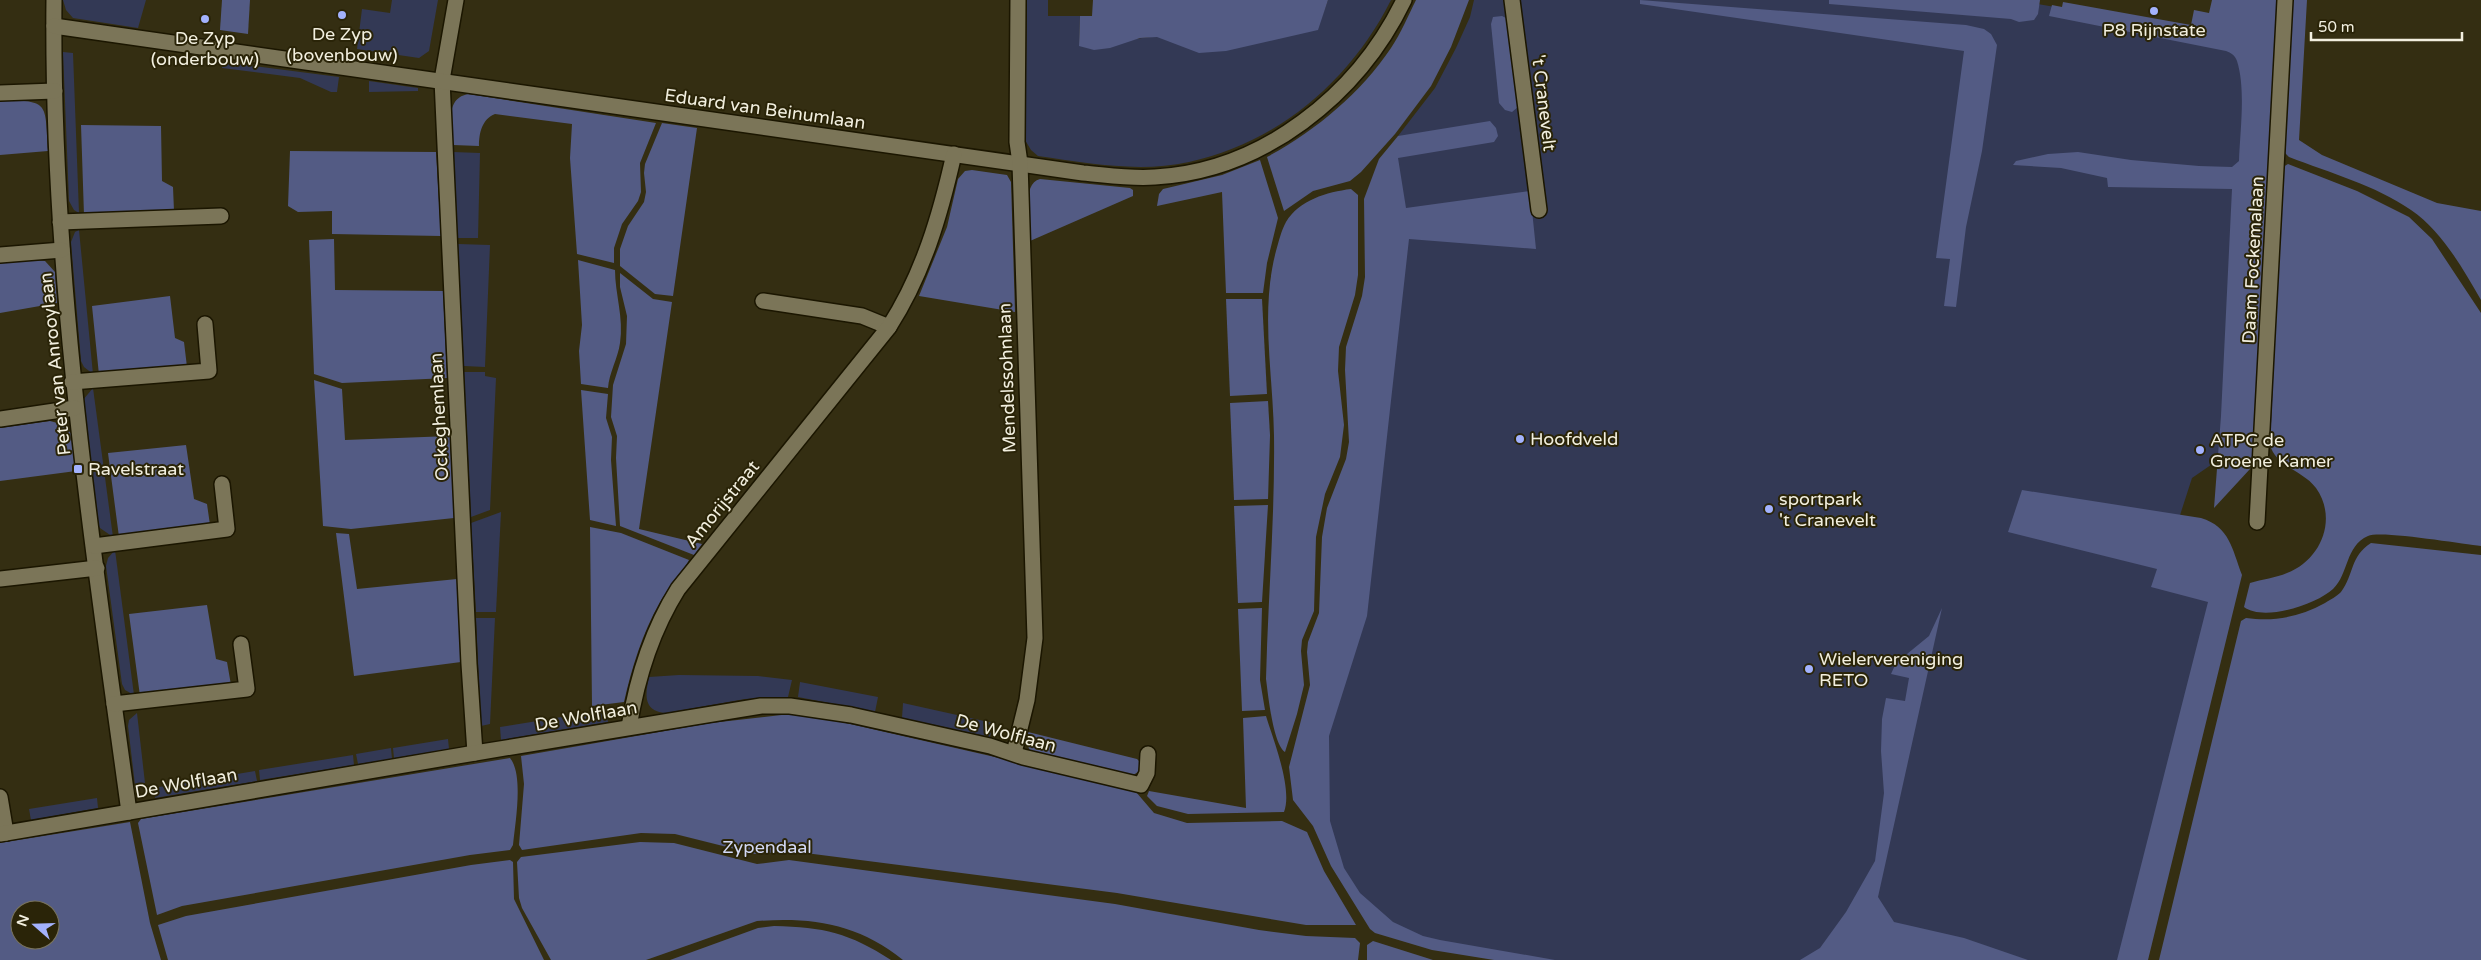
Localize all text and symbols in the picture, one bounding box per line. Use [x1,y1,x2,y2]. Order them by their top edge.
marker: P8 Rijnstate [2148,5,2160,17]
marker: De Zyp (bovenbouw) [336,9,348,21]
scale bar [2311,10,2462,42]
marker: De Zyp (onderbouw) [199,13,211,25]
text: 50 m [2318,18,2355,36]
place label: P8 Rijnstate [2102,19,2206,41]
place label: De Zyp (bovenbouw) [286,23,398,66]
place label: De Zyp (onderbouw) [151,27,259,70]
street label: 't Cranevelt [1527,54,1561,153]
street label: Eduard van Beinumlaan [663,84,867,134]
street label: Daam Fockemalaan [2238,176,2268,344]
street label: Peter van Anrooylaan [34,271,76,457]
street label: Mendelssohnlaan [993,303,1021,453]
street label: Ockeghemlaan [425,352,453,482]
place label: Hoofdveld [1530,428,1618,450]
place label: ATPC de Groene Kamer [2210,429,2333,472]
marker: Hoofdveld [1514,433,1526,445]
marker: ATPC de Groene Kamer [2194,444,2206,456]
street label: Amorijstraat [680,456,764,552]
place label: Ravelstraat [88,458,184,480]
marker: Ravelstraat [72,463,84,475]
place label: sportpark 't Cranevelt [1779,488,1876,531]
marker: sportpark 't Cranevelt [1763,503,1775,515]
place label: Wielervereniging RETO [1819,648,1963,691]
marker: Wielervereniging RETO [1803,663,1815,675]
street label: De Wolflaan [533,696,639,736]
street label: De Wolflaan [953,709,1059,757]
street label: De Wolflaan [133,763,239,803]
park label: Zypendaal [722,836,812,858]
north arrow [10,900,60,950]
text: N [13,913,33,929]

